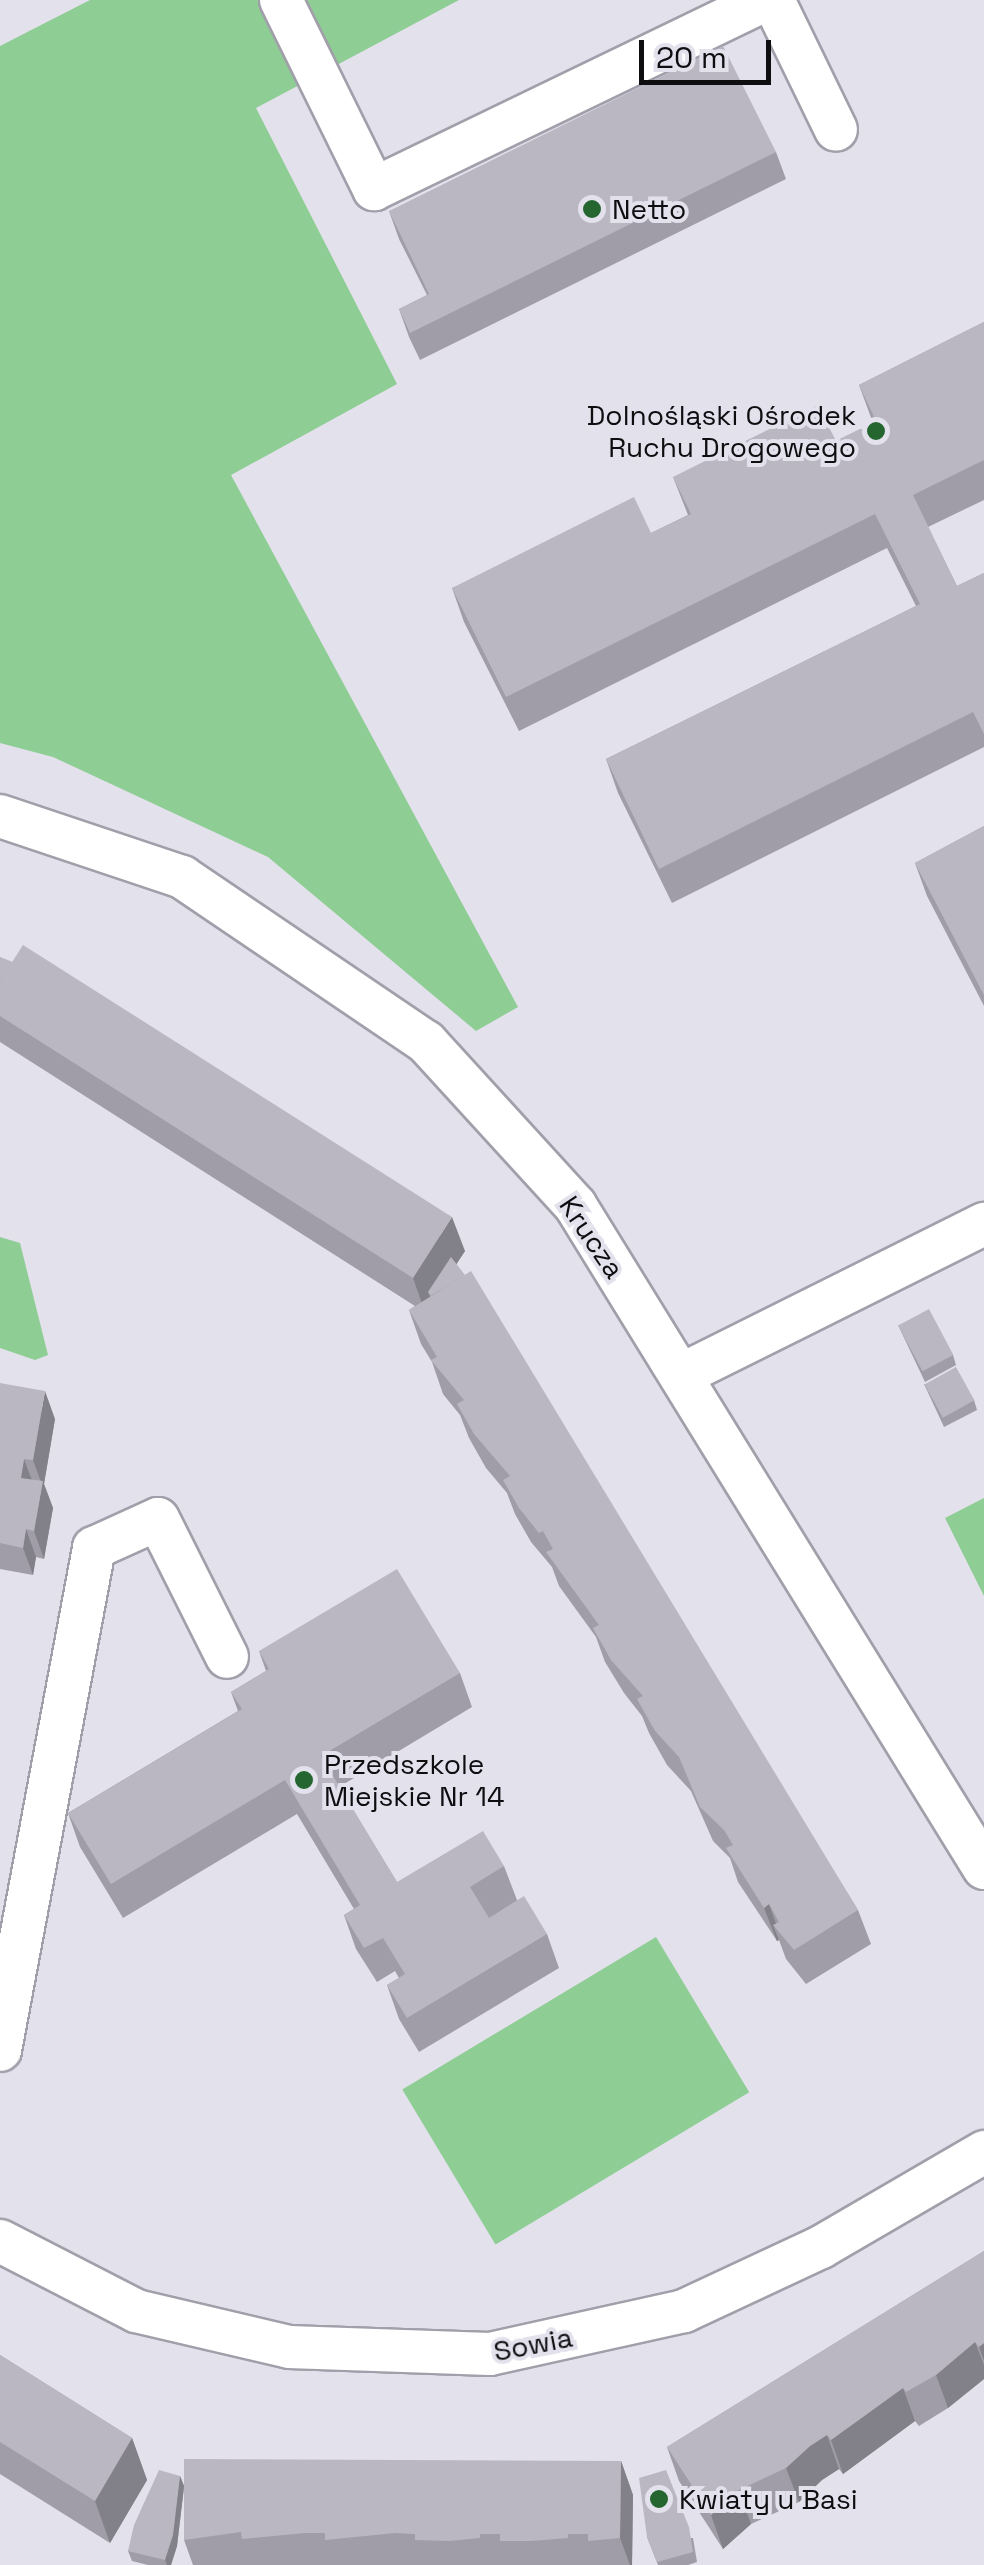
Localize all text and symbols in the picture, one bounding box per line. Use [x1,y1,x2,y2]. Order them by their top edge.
scale bar [644,20,776,82]
text: 20 m [656,38,727,77]
place label: Netto [612,192,686,226]
marker: Netto [581,198,603,220]
place label: Dolnośląski Ośrodek Ruchu Drogowego [587,398,856,464]
marker: Dolnośląski Ośrodek Ruchu Drogowego [865,420,887,442]
street label: Krucza [552,1190,632,1284]
place label: Przedszkole Miejskie Nr 14 [324,1747,505,1813]
marker: Przedszkole Miejskie Nr 14 [293,1769,315,1791]
street label: Sowia [491,2320,575,2368]
place label: Kwiaty u Basi [679,2482,858,2516]
marker: Kwiaty u Basi [648,2488,670,2510]

